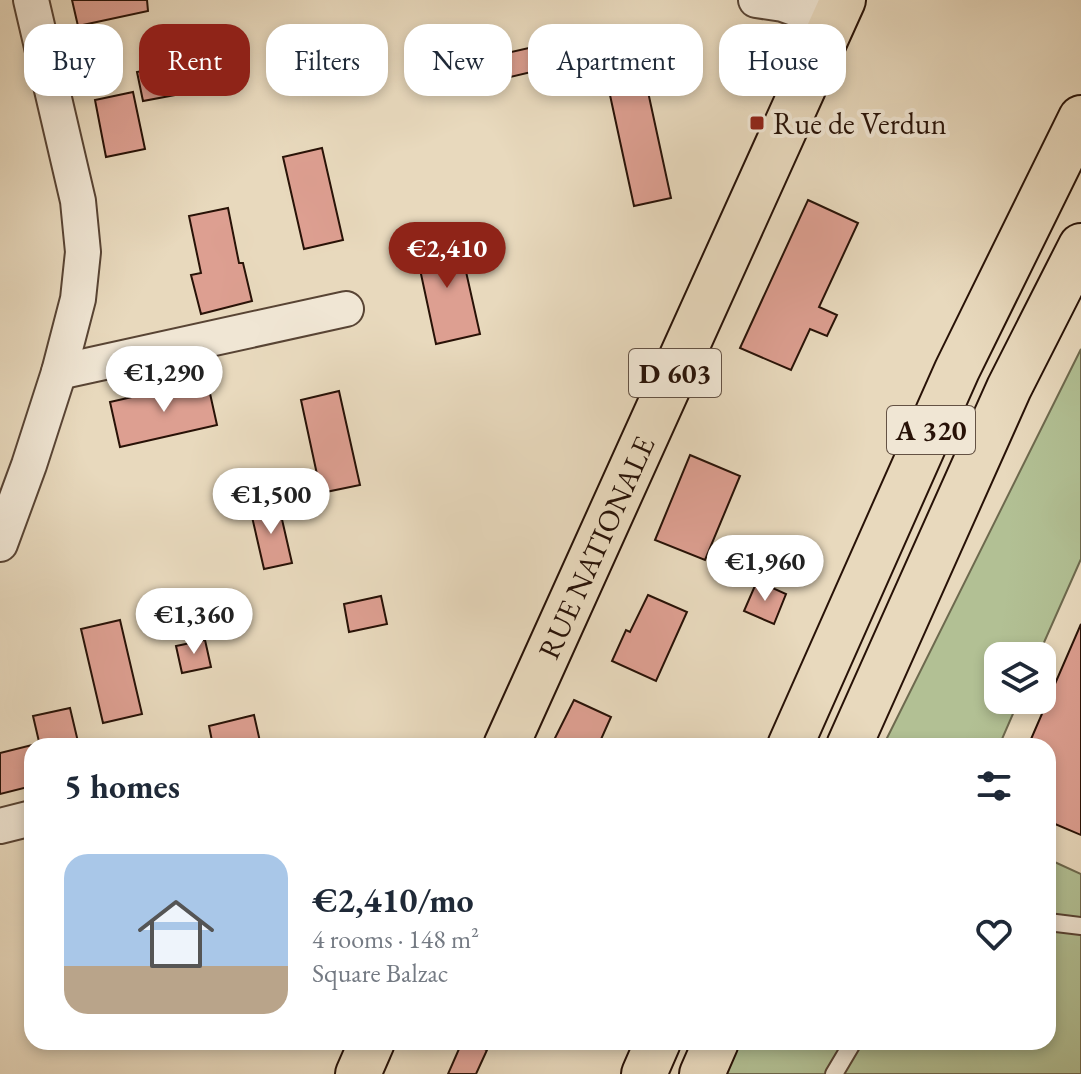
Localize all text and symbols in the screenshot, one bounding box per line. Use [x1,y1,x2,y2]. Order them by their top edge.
chip: Buy [24,24,123,96]
chip: Rent [139,24,250,96]
chip: Filters [266,24,388,96]
chip: New [404,24,512,96]
chip: Apartment [528,24,703,96]
chip: House [719,24,846,96]
place label: Rue de Verdun [773,104,947,143]
marker: Rue de Verdun [748,114,766,132]
pin: €2,410 [382,222,512,290]
text: €2,410 [407,231,487,265]
pin: €1,290 [99,346,229,414]
road number: D 603 [629,349,721,397]
text: €1,290 [124,355,204,389]
road number: A 320 [887,406,975,454]
street label: RUE NATIONALE [529,430,663,665]
pin: €1,500 [206,468,336,536]
text: €1,500 [231,477,311,511]
pin: €1,960 [700,535,830,603]
text: €1,960 [725,544,805,578]
pin: €1,360 [129,588,259,656]
text: €1,360 [154,597,234,631]
map controls [984,642,1056,714]
button: layers [984,642,1056,714]
text: 5 homes [64,764,180,808]
icon: filters [972,764,1016,808]
text: €2,410/mo [312,878,474,922]
icon: home [128,886,224,982]
icon: heart [972,912,1016,956]
text: 4 rooms · 148 m² [312,922,479,956]
text: Square Balzac [312,956,448,990]

